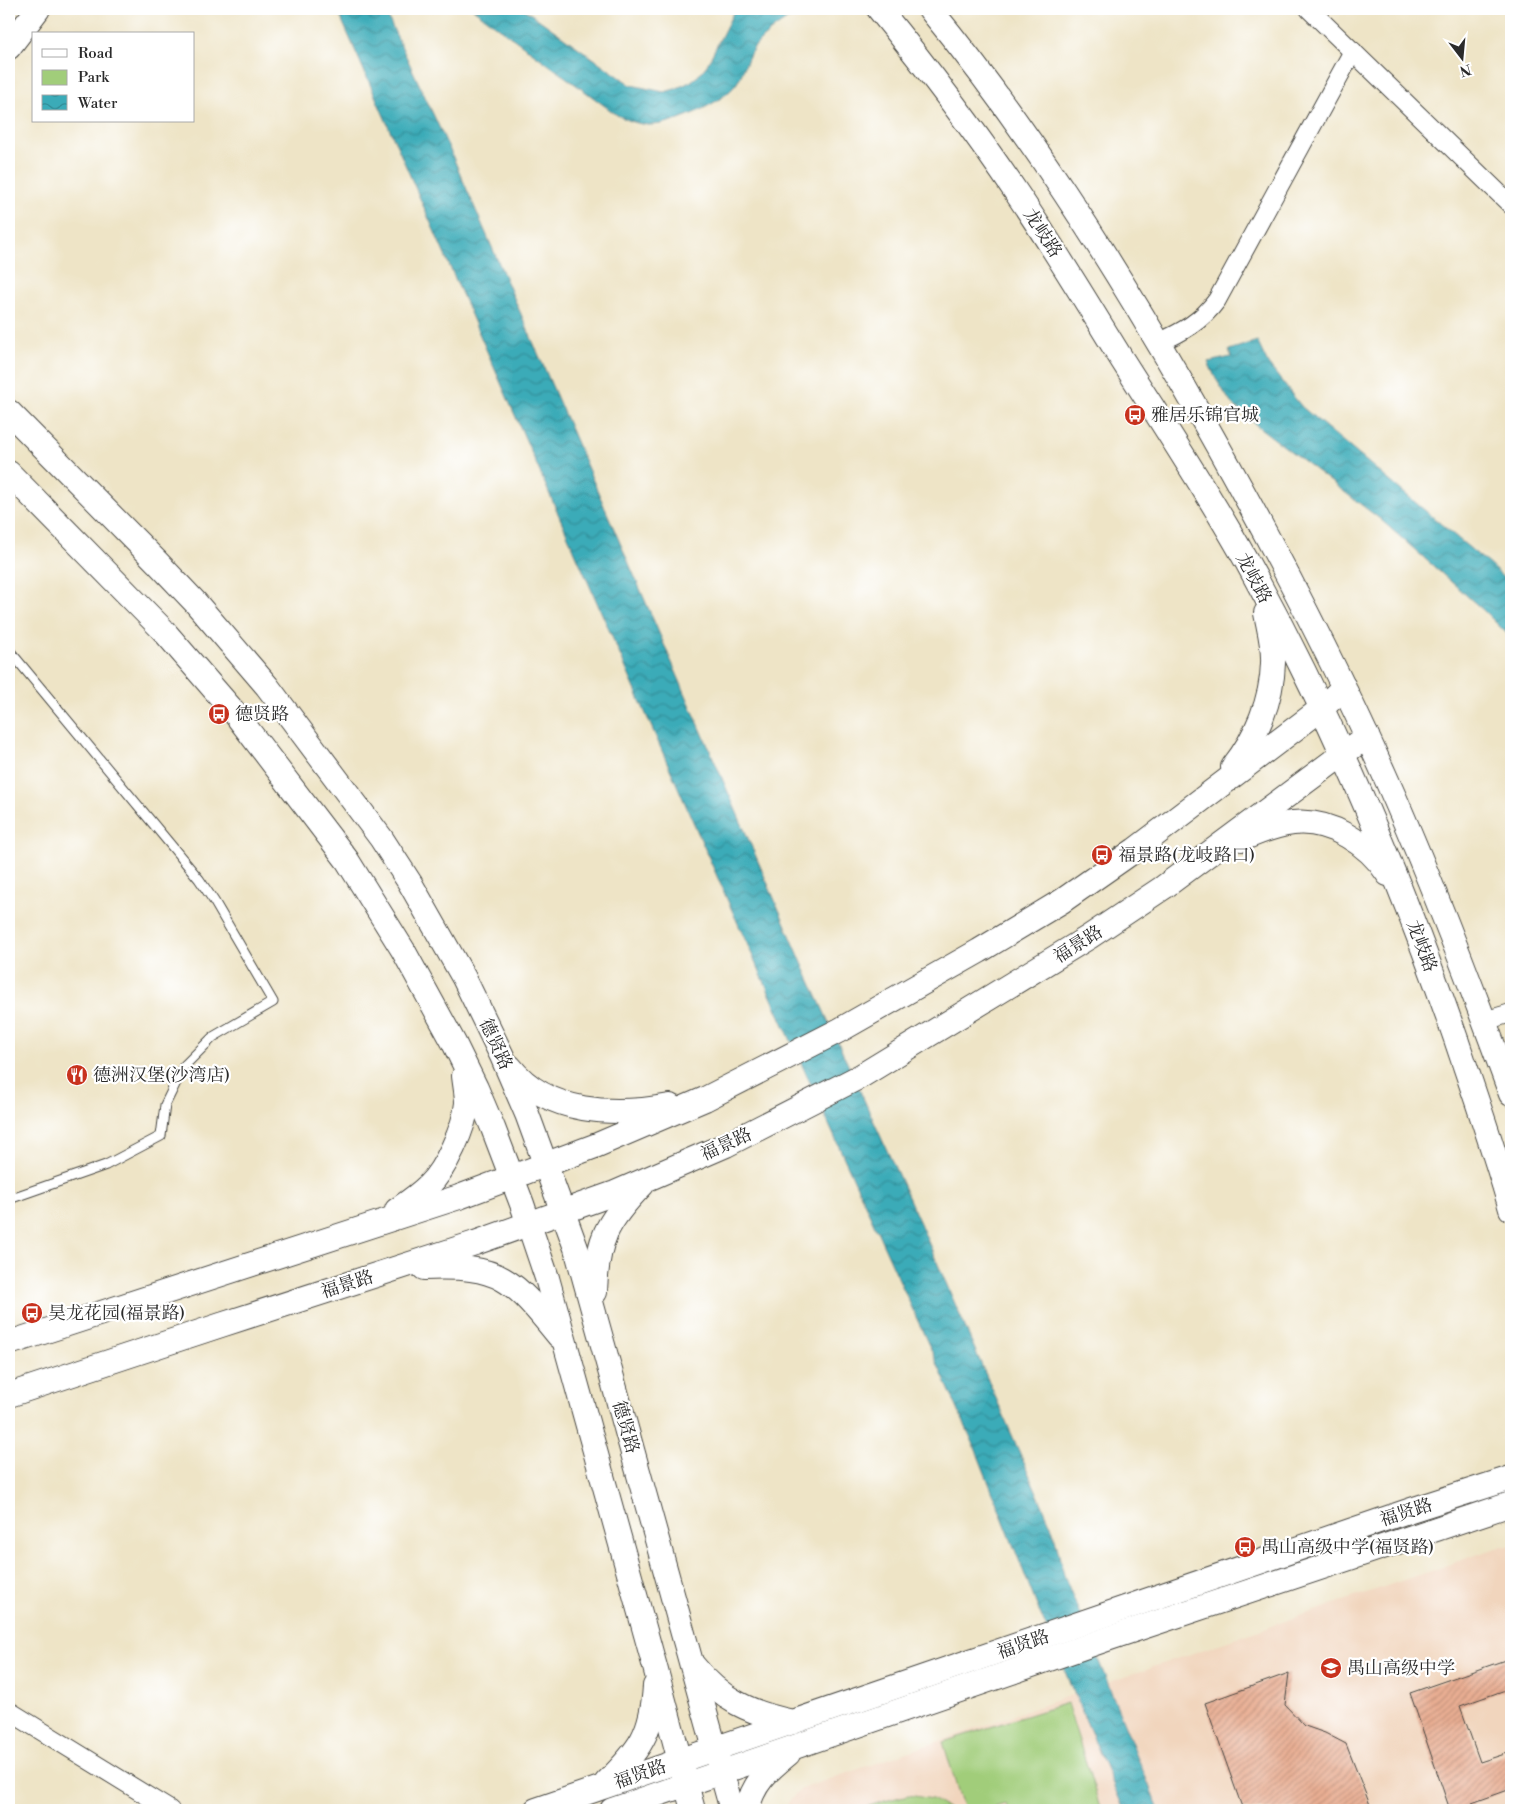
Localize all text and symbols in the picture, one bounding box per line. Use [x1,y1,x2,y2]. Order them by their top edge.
legend [32,32,195,122]
north arrow [1438,32,1488,82]
text: Road [78,44,113,63]
text: N [1458,59,1473,80]
text: Park [78,68,110,87]
text: Water [77,94,118,113]
street label: 龙岐路 [1018,204,1067,262]
bus stop icon: 雅居乐锦官城 [1123,403,1147,427]
place label: 雅居乐锦官城 [1151,404,1259,427]
street label: 龙岐路 [1231,549,1276,607]
bus stop icon: 德贤路 [207,702,231,726]
place label: 德贤路 [235,703,289,726]
bus stop icon: 福景路(龙岐路口) [1090,843,1114,867]
place label: 福景路(龙岐路口) [1118,844,1255,867]
street label: 龙岐路 [1401,917,1442,976]
street label: 福景路 [1049,920,1107,968]
street label: 德贤路 [474,1015,517,1074]
restaurant icon: 德洲汉堡(沙湾店) [65,1063,89,1087]
place label: 德洲汉堡(沙湾店) [93,1064,230,1087]
street label: 福景路 [697,1123,756,1166]
street label: 福景路 [318,1265,376,1304]
bus stop icon: 昊龙花园(福景路) [20,1301,44,1325]
place label: 昊龙花园(福景路) [48,1302,185,1325]
street label: 德贤路 [607,1398,644,1456]
street label: 福贤路 [1377,1493,1435,1532]
bus stop icon: 禺山高级中学(福贤路) [1233,1535,1257,1559]
place label: 禺山高级中学(福贤路) [1261,1536,1434,1559]
street label: 福贤路 [994,1625,1052,1664]
school or university icon: 禺山高级中学 [1319,1656,1343,1680]
place label: 禺山高级中学 [1347,1657,1455,1680]
street label: 福贤路 [611,1755,669,1794]

